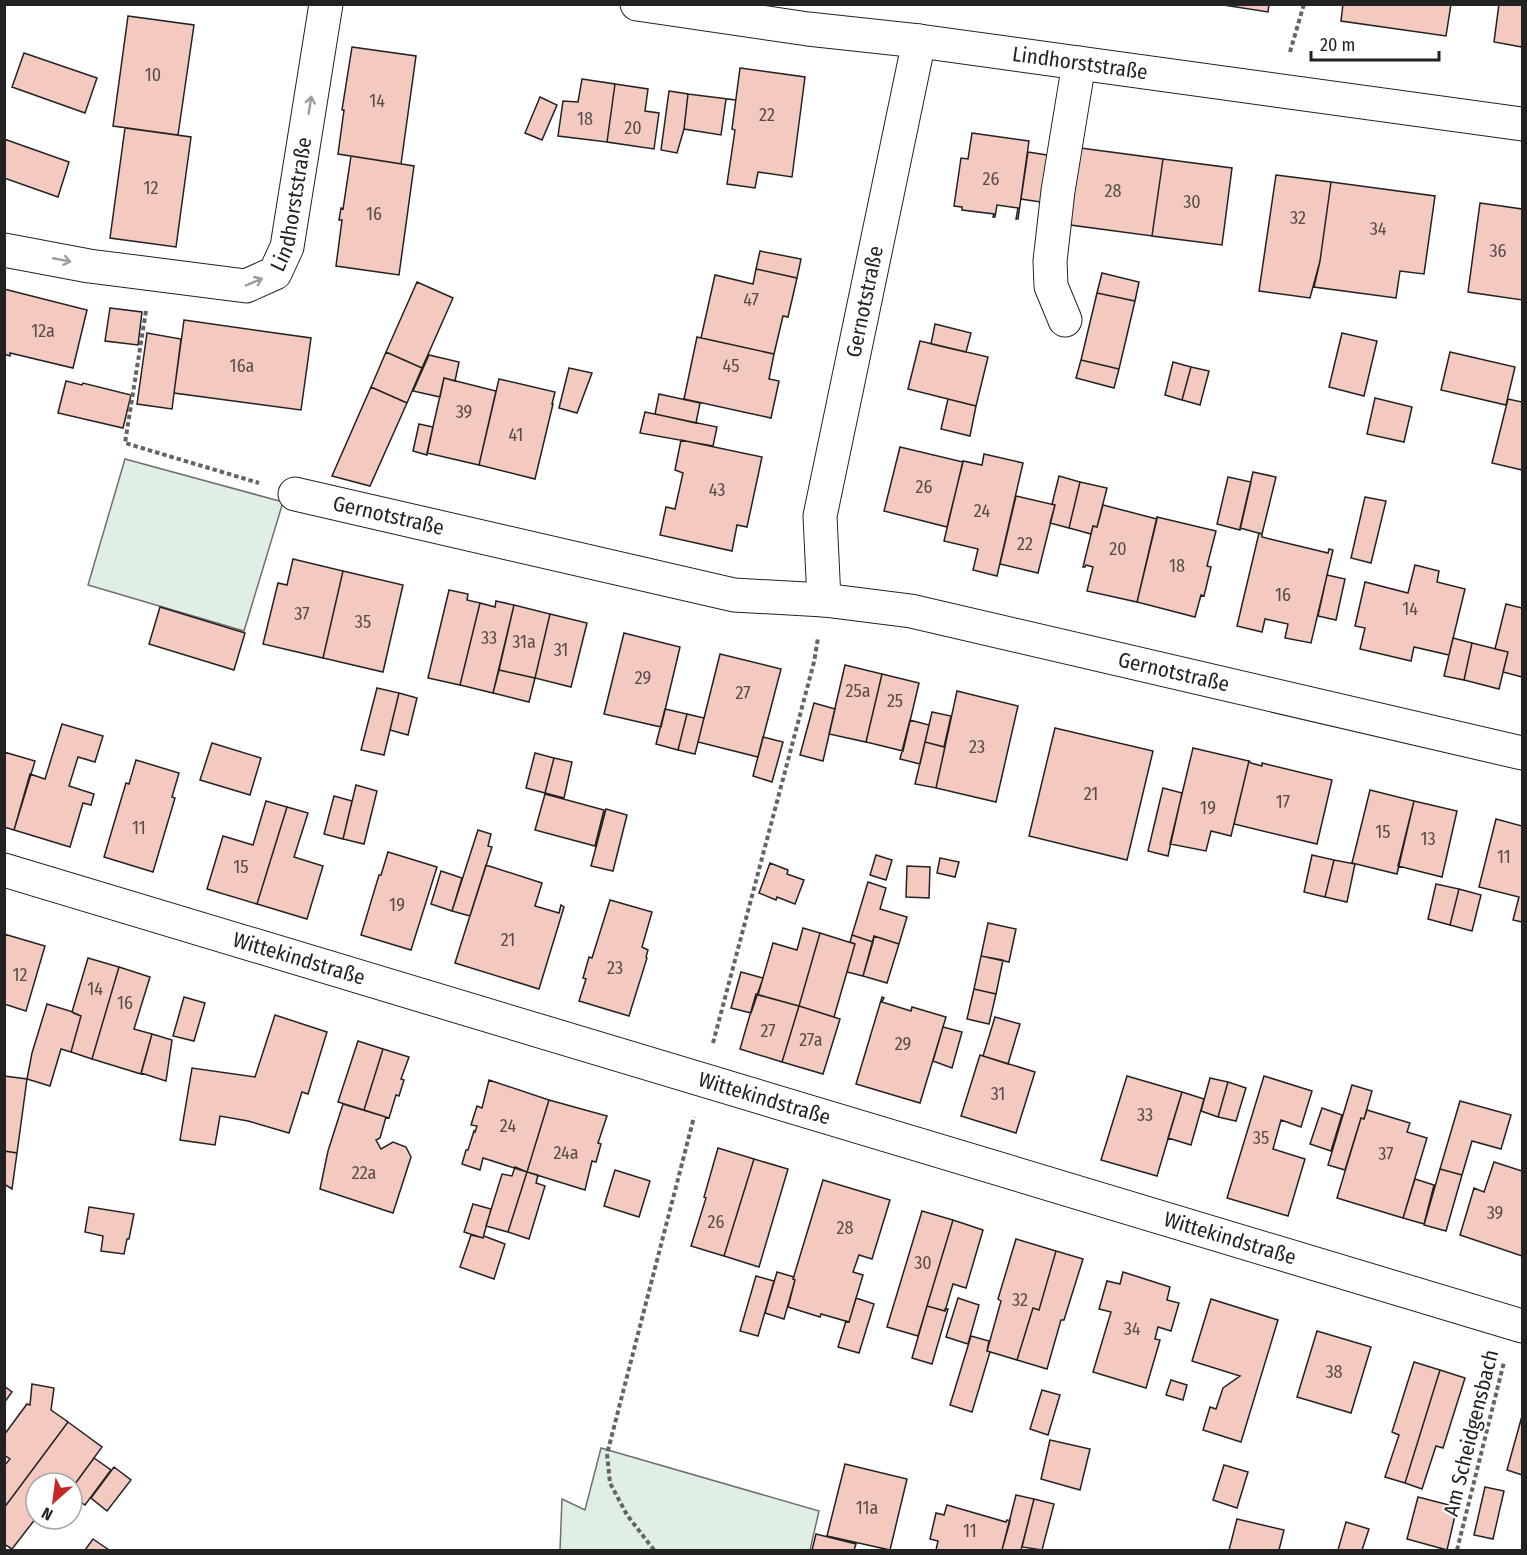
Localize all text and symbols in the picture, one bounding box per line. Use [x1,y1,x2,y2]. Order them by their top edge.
scale bar [1311,24,1438,62]
text: 20 m [1320,34,1355,56]
street label: Lindhorststraße [1011,41,1149,85]
house number: 10 [145,64,161,86]
house number: 14 [369,90,385,112]
one-way arrow [305,96,316,115]
house number: 22 [759,104,775,126]
house number: 18 [577,108,593,130]
house number: 20 [624,117,642,139]
street label: Lindhorststraße [265,135,317,275]
house number: 26 [983,168,1000,190]
house number: 12 [144,177,159,199]
house number: 28 [1105,180,1121,202]
house number: 30 [1183,191,1201,213]
house number: 16 [366,203,382,225]
house number: 32 [1290,207,1306,229]
house number: 34 [1370,218,1387,240]
house number: 36 [1489,240,1507,262]
street label: Gernotstraße [840,244,889,360]
one-way arrow [52,255,71,266]
one-way arrow [245,276,263,287]
house number: 47 [743,289,759,311]
house number: 12a [31,320,55,342]
house number: 16a [230,355,255,377]
house number: 45 [723,355,739,377]
house number: 39 [456,401,472,423]
house number: 41 [509,424,523,446]
house number: 26 [916,476,933,498]
house number: 43 [709,479,725,501]
street label: Gernotstraße [330,490,447,541]
house number: 24 [974,500,990,522]
house number: 22 [1017,533,1033,555]
house number: 20 [1109,538,1127,560]
house number: 18 [1169,555,1185,577]
house number: 16 [1275,584,1291,606]
house number: 14 [1402,598,1418,620]
house number: 37 [294,603,310,625]
house number: 35 [355,611,371,633]
house number: 33 [481,627,497,649]
house number: 31a [512,631,536,653]
house number: 31 [554,639,568,661]
street label: Gernotstraße [1116,647,1232,698]
house number: 29 [635,667,651,689]
house number: 25a [845,680,871,702]
house number: 27 [735,682,751,704]
house number: 25 [887,690,903,712]
house number: 23 [969,736,985,758]
house number: 21 [1084,783,1098,805]
house number: 17 [1276,791,1290,813]
house number: 19 [1200,797,1216,819]
house number: 11 [132,817,146,839]
house number: 15 [1375,821,1391,843]
house number: 13 [1420,828,1436,850]
house number: 11 [1497,846,1511,868]
house number: 15 [233,856,249,878]
house number: 19 [389,894,405,916]
street label: Wittekindstraße [230,926,368,991]
house number: 21 [501,929,515,951]
house number: 23 [607,957,623,979]
house number: 12 [13,964,28,986]
house number: 14 [87,978,103,1000]
house number: 16 [117,992,133,1014]
house number: 27 [760,1020,776,1042]
house number: 27a [799,1029,823,1051]
house number: 29 [895,1033,911,1055]
street label: Wittekindstraße [695,1066,834,1131]
house number: 31 [991,1083,1005,1105]
house number: 33 [1137,1104,1153,1126]
house number: 24 [500,1115,516,1137]
house number: 35 [1253,1127,1269,1149]
house number: 24a [553,1142,579,1164]
house number: 37 [1378,1143,1394,1165]
house number: 22a [352,1162,376,1184]
house number: 39 [1487,1202,1503,1224]
street label: Wittekindstraße [1161,1206,1299,1270]
house number: 26 [708,1211,725,1233]
house number: 28 [837,1217,853,1239]
house number: 30 [914,1252,932,1274]
house number: 32 [1012,1289,1028,1311]
house number: 34 [1124,1318,1141,1340]
street label: Am Scheidgensbach [1438,1347,1504,1519]
house number: 38 [1325,1361,1343,1383]
north arrow [24,1471,84,1531]
house number: 11a [856,1497,878,1519]
text: N [38,1503,56,1524]
house number: 11 [963,1520,977,1542]

